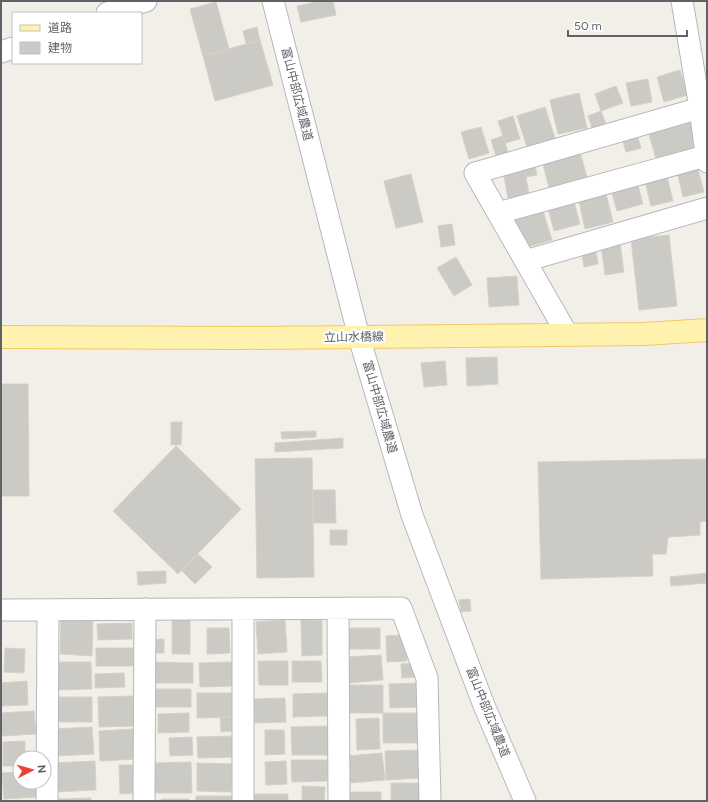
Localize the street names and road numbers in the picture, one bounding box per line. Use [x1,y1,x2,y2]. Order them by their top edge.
street label: 富山中部広域農道 [279,46,315,142]
street label: 立山水橋線 [324,329,384,345]
street label: 富山中部広域農道 [360,359,400,455]
street label: 富山中部広域農道 [464,665,512,759]

